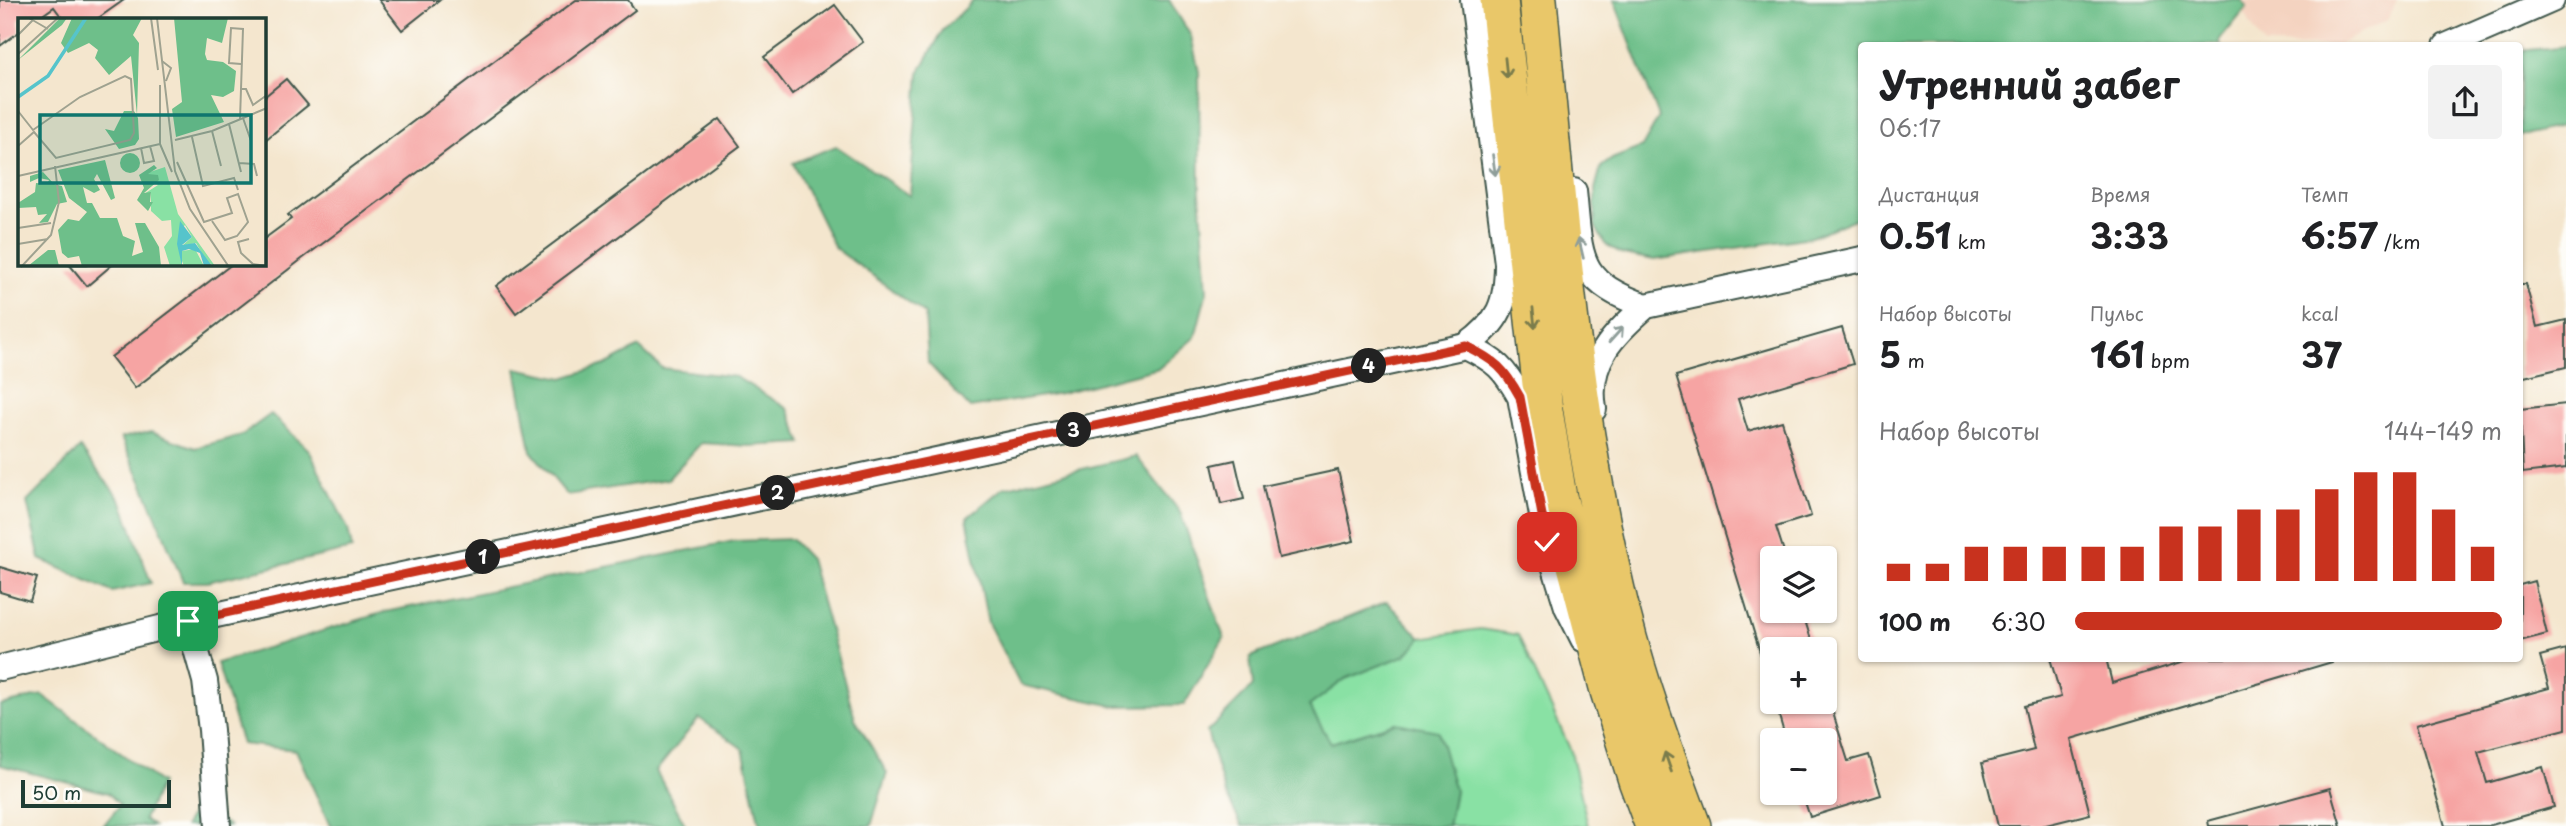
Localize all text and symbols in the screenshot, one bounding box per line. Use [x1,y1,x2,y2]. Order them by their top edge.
inset map [18,18,266,266]
text: Утренний забег [1879,55,2179,112]
one-way arrow [1500,56,1513,79]
button: share [2428,65,2502,139]
text: 06:17 [1879,110,1941,145]
one-way arrow [1487,153,1500,176]
text: Дистанция [1879,180,1980,208]
text: Время [2090,180,2151,208]
text: Темп [2301,180,2349,208]
text: 0.51 [1879,208,1951,261]
text: 3:33 [2090,208,2169,261]
text: 6:57 [2301,208,2378,261]
text: km [1951,227,1986,255]
text: /km [2378,227,2420,255]
one-way arrow [1574,237,1588,260]
text: Набор высоты [1879,299,2012,327]
text: Пульс [2090,299,2144,327]
text: kcal [2301,299,2339,327]
one-way arrow [1527,307,1540,329]
one-way arrow [1608,326,1624,344]
text: 5 [1879,327,1901,380]
text: 161 [2090,327,2145,380]
text: 37 [2301,327,2342,380]
text: m [1901,346,1925,374]
text: bpm [2145,346,2190,374]
pin: 4 [1352,348,1386,384]
text: 4 [1362,351,1375,379]
pin: 3 [1056,412,1092,448]
text: Набор высоты [1879,413,2040,448]
text: 144–149 m [2384,413,2502,448]
text: 3 [1067,415,1080,443]
pin: 2 [760,476,796,510]
text: 2 [771,478,784,506]
pin [1517,512,1577,572]
icon: check [1528,523,1566,561]
pin: 1 [466,540,500,574]
text: 1 [478,542,487,570]
map controls [1760,546,1837,805]
button: layers [1760,546,1837,623]
pin [158,591,218,651]
icon: arrive [169,602,207,640]
text: 100 m [1879,604,1951,639]
text: 6:30 [1991,604,2046,639]
button: + [1760,637,1837,714]
button: − [1760,728,1837,805]
one-way arrow [1661,751,1673,773]
scale bar [21,777,172,809]
text: 50 m [32,778,81,806]

